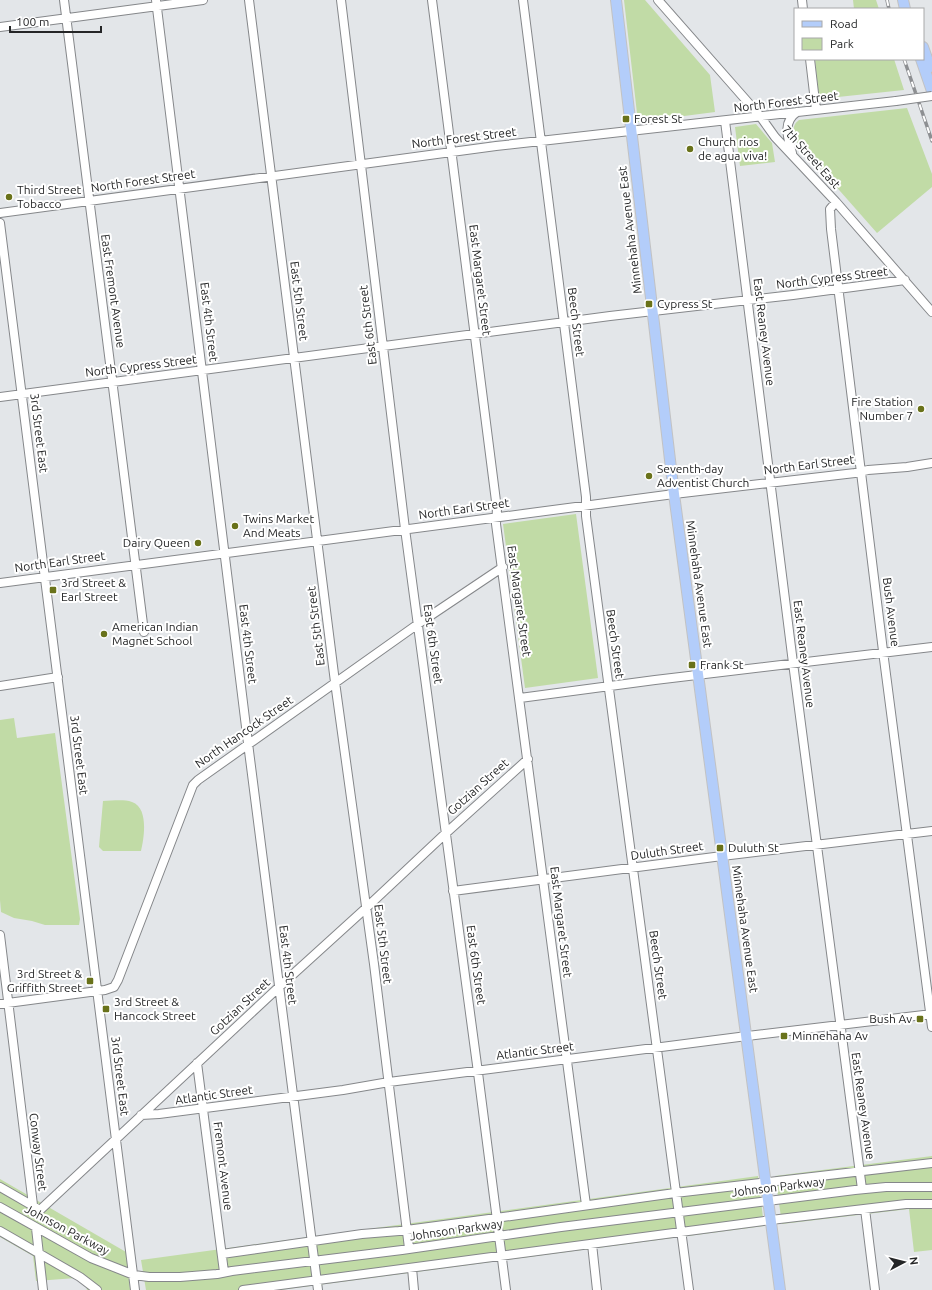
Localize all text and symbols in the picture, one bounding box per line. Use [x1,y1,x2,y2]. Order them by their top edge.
scale bar [10,8,101,34]
legend [794,8,924,60]
text: 100 m [16,15,49,28]
text: Road [830,17,858,30]
text: Park [830,37,854,50]
street label: North Forest Street [733,89,839,114]
place label: Forest St [634,112,682,125]
marker: Forest St [621,114,631,124]
street label: 7th Street East [780,123,843,191]
street label: North Forest Street [411,125,517,150]
place label: Church rios de agua viva! [698,135,767,162]
marker: Church rios de agua viva! [685,144,695,154]
street label: Minnehaha Avenue East [615,165,644,295]
street label: North Forest Street [90,167,196,194]
place label: Third Street Tobacco [17,183,82,210]
marker: Third Street Tobacco [4,192,14,202]
street label: East Margaret Street [467,224,494,337]
street label: East Fremont Avenue [99,233,128,349]
street label: East 5th Street [288,260,311,342]
street label: North Cypress Street [775,264,889,291]
street label: East Reaney Avenue [751,277,778,386]
street label: East 4th Street [198,281,221,363]
street label: East 6th Street [356,284,379,366]
street label: Beech Street [566,287,587,358]
place label: Cypress St [657,297,713,310]
marker: Cypress St [644,299,654,309]
street label: North Cypress Street [84,352,198,379]
street label: 3rd Street East [28,392,51,474]
place label: Fire Station Number 7 [851,395,913,422]
marker: Fire Station Number 7 [916,404,926,414]
street label: North Earl Street [763,452,855,477]
place label: Seventh-day Adventist Church [657,462,749,489]
marker: Seventh-day Adventist Church [644,471,654,481]
street label: North Earl Street [418,496,510,521]
place label: Twins Market And Meats [243,512,314,539]
street label: Minnehaha Avenue East [684,519,715,649]
marker: Twins Market And Meats [230,521,240,531]
place label: Dairy Queen [123,536,190,549]
marker: Dairy Queen [193,538,203,548]
street label: East Margaret Street [505,545,534,658]
street label: North Earl Street [14,549,106,574]
place label: 3rd Street & Earl Street [61,576,126,603]
street label: Bush Avenue [881,577,902,647]
marker: 3rd Street & Earl Street [48,585,58,595]
street label: East 5th Street [304,585,327,667]
street label: East Reaney Avenue [791,599,818,708]
street label: East 4th Street [237,603,260,685]
street label: East 6th Street [421,603,446,685]
street label: Beech Street [604,609,627,680]
place label: American Indian Magnet School [112,620,198,647]
marker: American Indian Magnet School [99,629,109,639]
place label: Frank St [700,658,744,671]
marker: Frank St [687,660,697,670]
street label: North Hancock Street [192,693,295,770]
street label: 3rd Street East [68,714,91,796]
street label: Gotzian Street [445,756,511,817]
street label: Duluth Street [630,839,704,862]
place label: Duluth St [728,841,779,854]
marker: Duluth St [715,843,725,853]
street label: Minnehaha Avenue East [730,864,761,994]
street label: East Margaret Street [548,866,575,979]
street label: East 5th Street [372,903,395,985]
street label: East 4th Street [277,924,300,1006]
street label: East 6th Street [464,924,489,1006]
street label: Beech Street [647,930,670,1001]
place label: 3rd Street & Griffith Street [7,967,82,994]
street label: Gotzian Street [207,975,273,1038]
marker: 3rd Street & Griffith Street [85,976,95,986]
place label: 3rd Street & Hancock Street [114,995,196,1022]
marker: 3rd Street & Hancock Street [101,1004,111,1014]
place label: Bush Av [869,1012,912,1025]
marker: Bush Av [915,1014,925,1024]
place label: Minnehaha Av [792,1029,868,1042]
marker: Minnehaha Av [779,1031,789,1041]
street label: 3rd Street East [109,1035,132,1117]
street label: Atlantic Street [495,1039,575,1062]
street label: East Reaney Avenue [850,1051,877,1160]
street label: Atlantic Street [174,1083,254,1106]
street label: Conway Street [27,1112,50,1192]
street label: Fremont Avenue [212,1121,235,1211]
street label: Johnson Parkway [731,1174,825,1199]
street label: Johnson Parkway [23,1202,112,1257]
street label: Johnson Parkway [409,1217,503,1242]
north arrow [884,1242,924,1282]
text: N [907,1256,920,1266]

